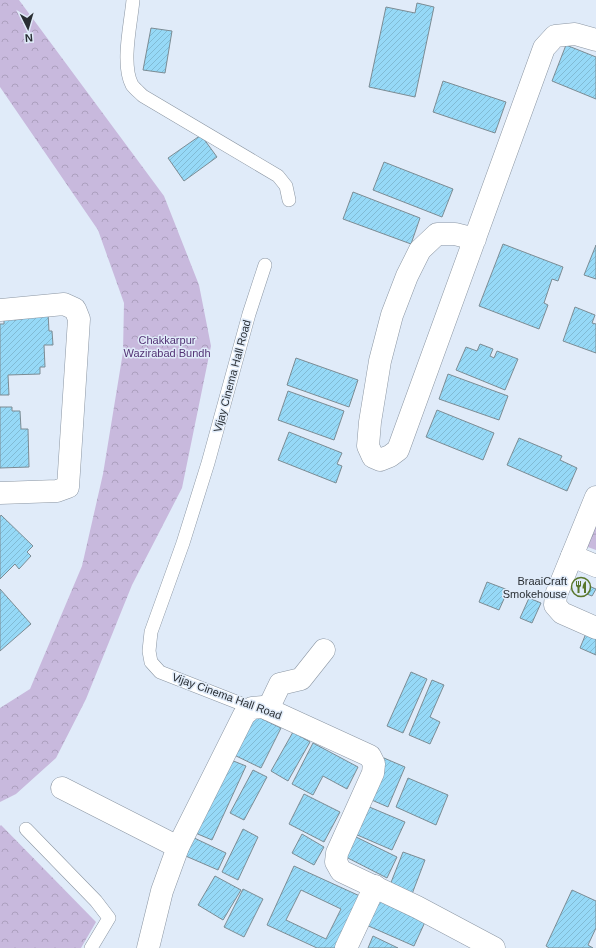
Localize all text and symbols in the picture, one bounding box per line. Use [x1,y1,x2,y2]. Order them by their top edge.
north arrow [8,8,48,48]
text: N [24,32,33,44]
street label: Vijay Cinema Hall Road [211,318,253,434]
park label: Chakkarpur Wazirabad Bundh [123,334,211,359]
place label: BraaiCraft Smokehouse [503,575,567,600]
restaurant icon: BraaiCraft Smokehouse [570,576,592,598]
street label: Vijay Cinema Hall Road [170,671,284,721]

